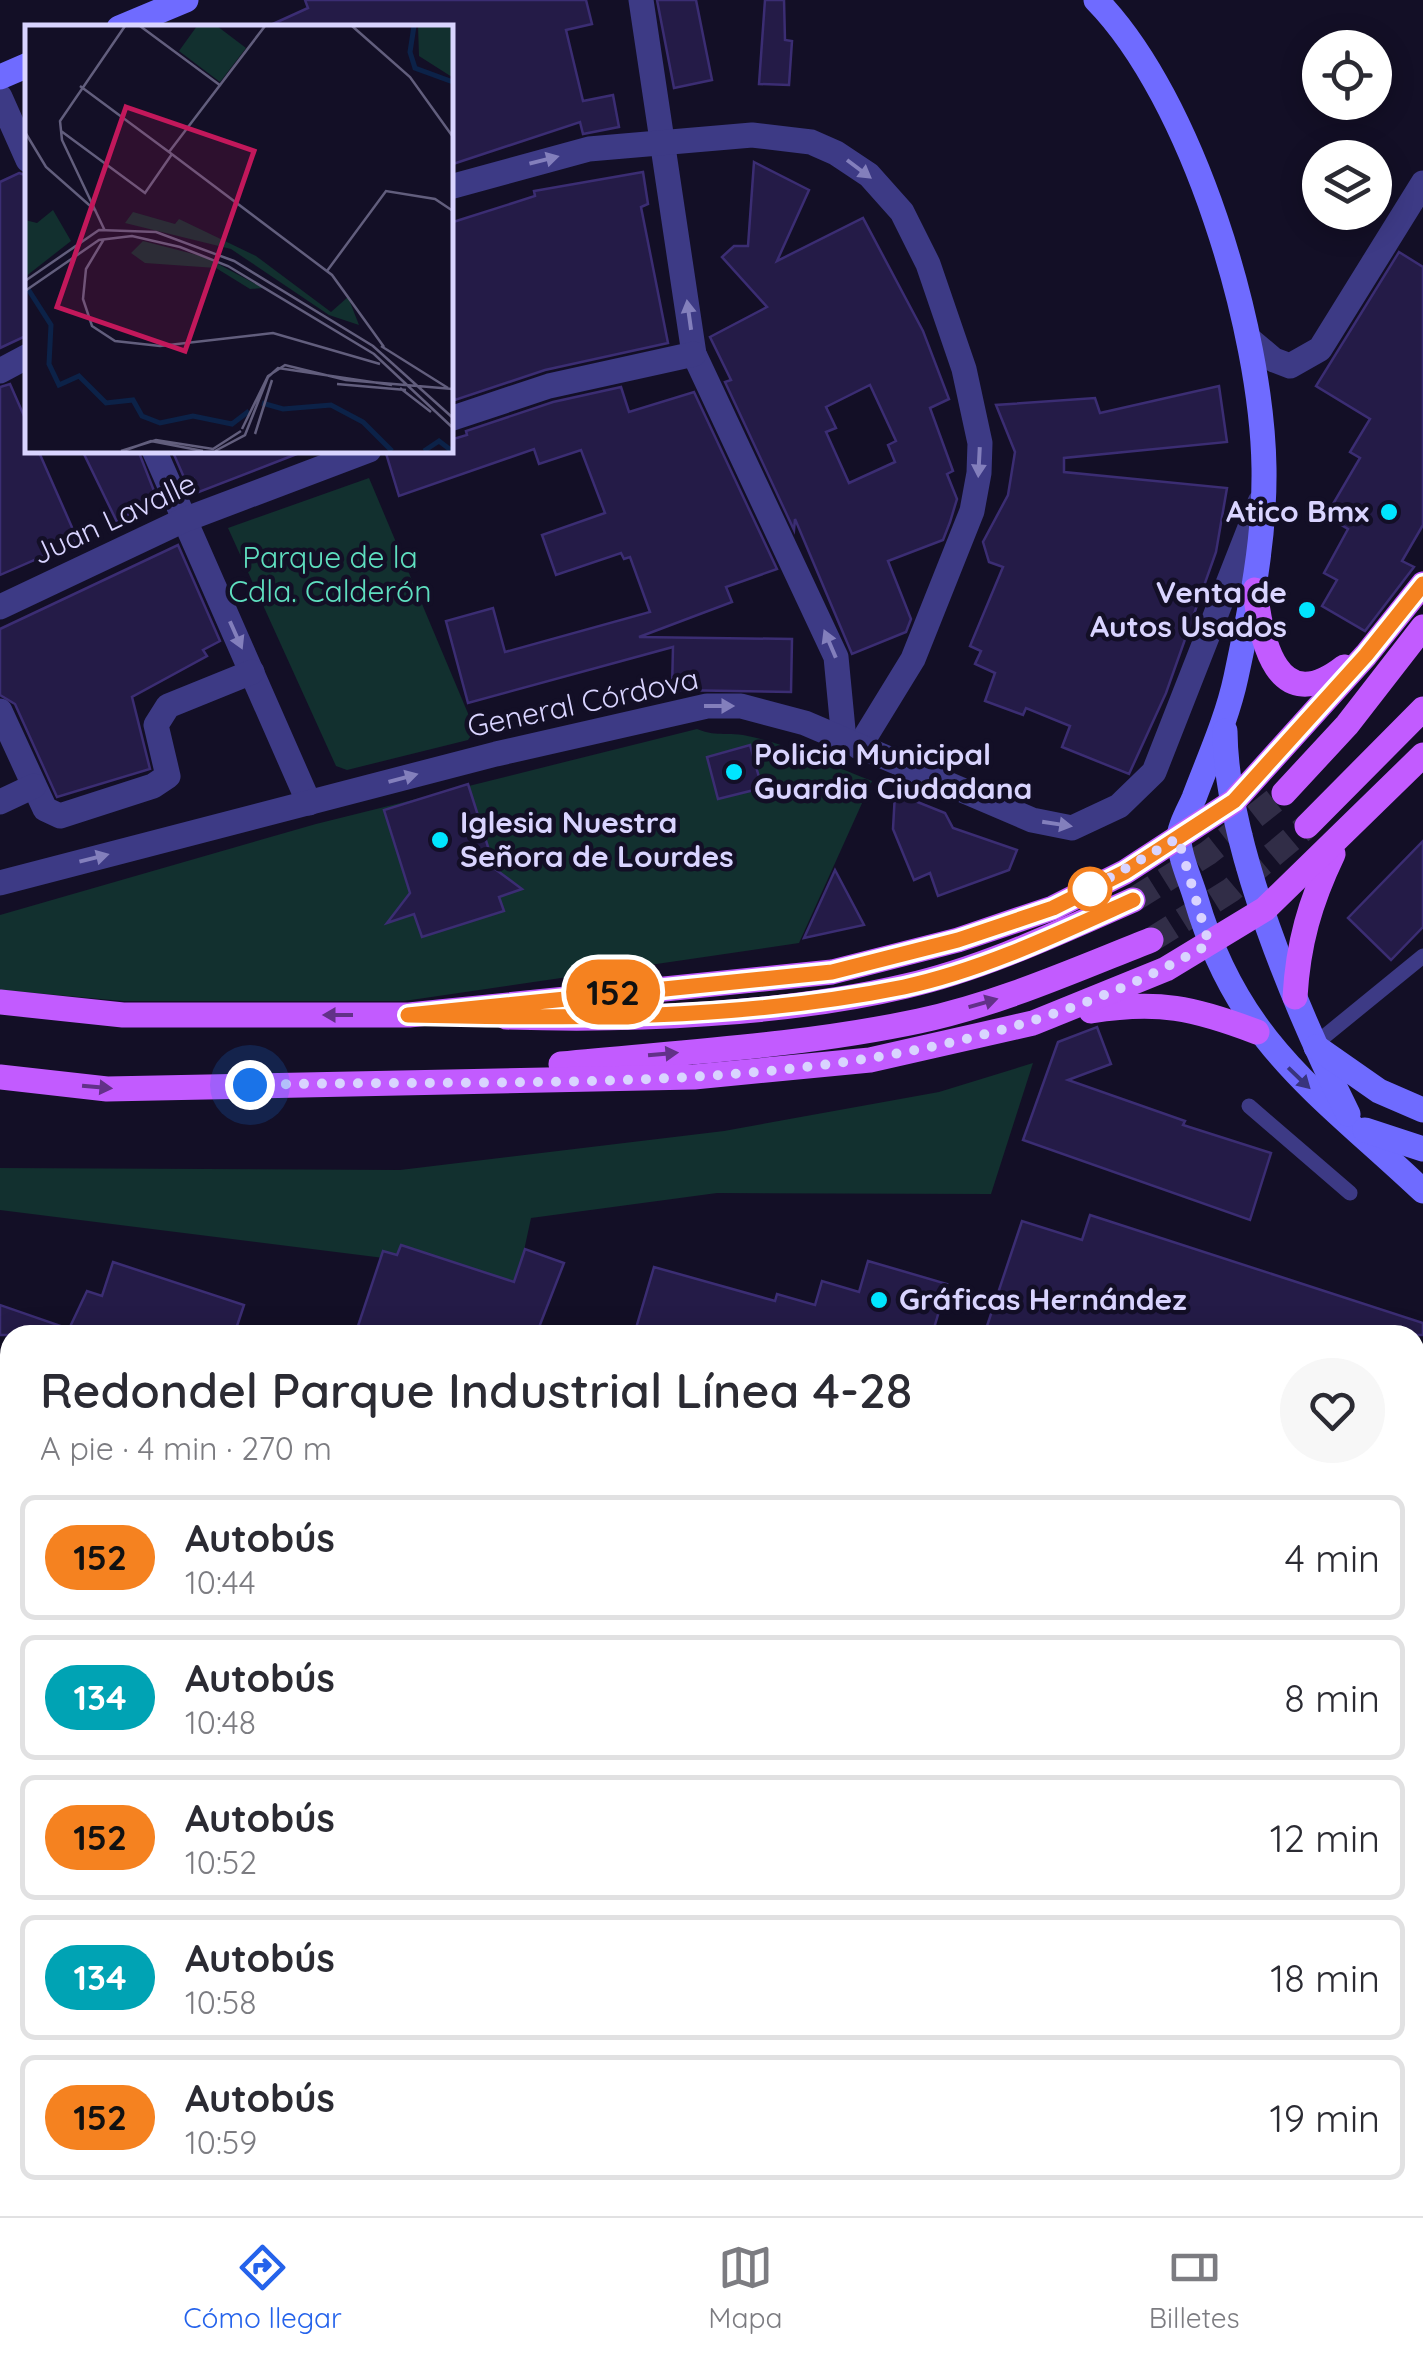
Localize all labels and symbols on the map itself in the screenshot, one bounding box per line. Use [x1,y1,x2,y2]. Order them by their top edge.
inset map [25,25,452,452]
one-way arrow [529,152,560,167]
one-way arrow [846,159,872,178]
one-way arrow [681,298,697,330]
one-way arrow [971,446,987,478]
street label: Juan Lavalle [26,464,201,573]
place label: Atico Bmx [1226,492,1369,530]
marker: Atico Bmx [1378,501,1400,523]
park label: Parque de la Cdla. Calderón [229,538,431,610]
place label: Venta de Autos Usados [1090,573,1287,645]
marker: Venta de Autos Usados [1296,599,1318,621]
one-way arrow [228,620,244,650]
one-way arrow [821,629,837,659]
street label: General Córdova [464,659,702,745]
one-way arrow [704,698,736,714]
place label: Policia Municipal Guardia Ciudadana [754,735,1032,807]
marker: Policia Municipal Guardia Ciudadana [723,761,745,783]
one-way arrow [388,770,419,786]
place label: Iglesia Nuestra Señora de Lourdes [460,803,734,875]
one-way arrow [1042,817,1073,832]
marker: Iglesia Nuestra Señora de Lourdes [429,829,451,851]
one-way arrow [79,850,110,866]
unlabelled marker [1069,868,1111,910]
line badge: 152 [556,960,670,1024]
one-way arrow [968,994,999,1010]
one-way arrow [321,1007,353,1023]
one-way arrow [648,1046,680,1062]
your location [225,1060,275,1110]
one-way arrow [1287,1066,1311,1089]
one-way arrow [82,1079,113,1095]
place label: Gráficas Hernández [899,1280,1187,1318]
marker: Gráficas Hernández [868,1289,890,1311]

